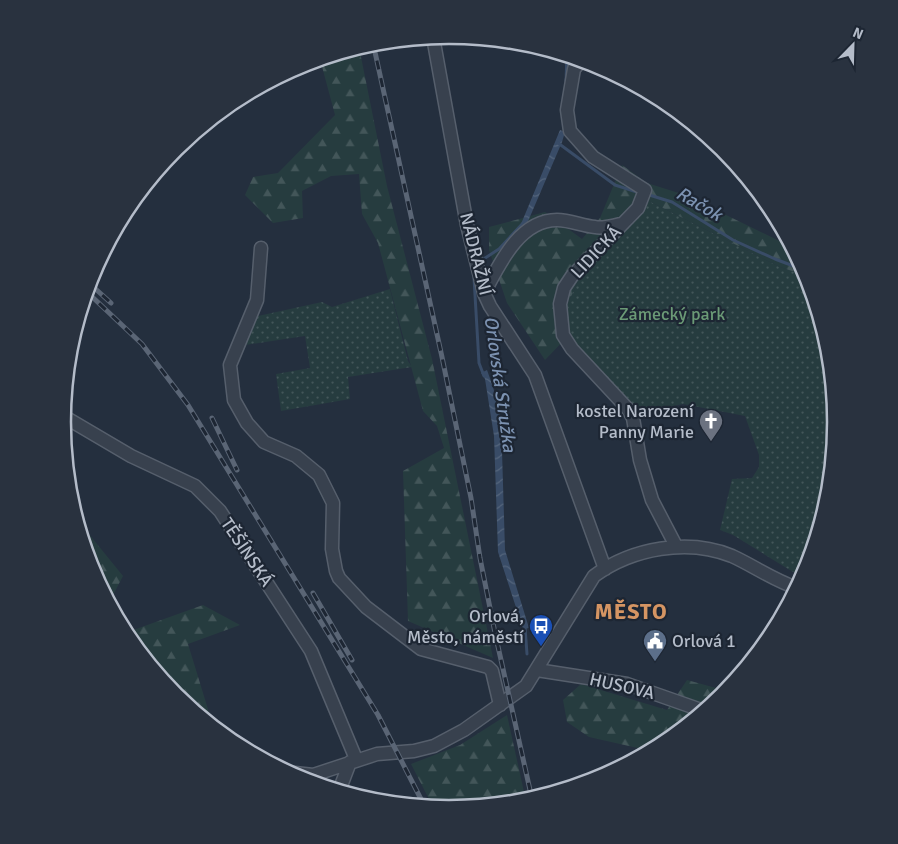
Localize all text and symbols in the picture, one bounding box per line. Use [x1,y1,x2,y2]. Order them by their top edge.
north arrow [828,20,878,70]
text: N [850,24,866,43]
water label: Račok [672,181,728,227]
street label: NÁDRAŽNÍ [455,210,497,298]
street label: LIDICKÁ [566,221,626,283]
park label: Zámecký park [619,303,725,325]
water label: Orlovská Stružka [479,314,522,455]
place label: kostel Narození Panny Marie [576,400,694,443]
church icon: kostel Narození Panny Marie [698,408,724,442]
street label: TĚŠÍNSKÁ [216,513,278,591]
district label: MĚSTO [594,598,668,625]
place label: Orlová, Město, náměstí [407,605,524,648]
bus stop icon: Orlová, Město, náměstí [528,613,554,647]
public building icon: Orlová 1 [642,628,668,662]
place label: Orlová 1 [672,630,736,652]
street label: HUSOVA [587,668,657,704]

